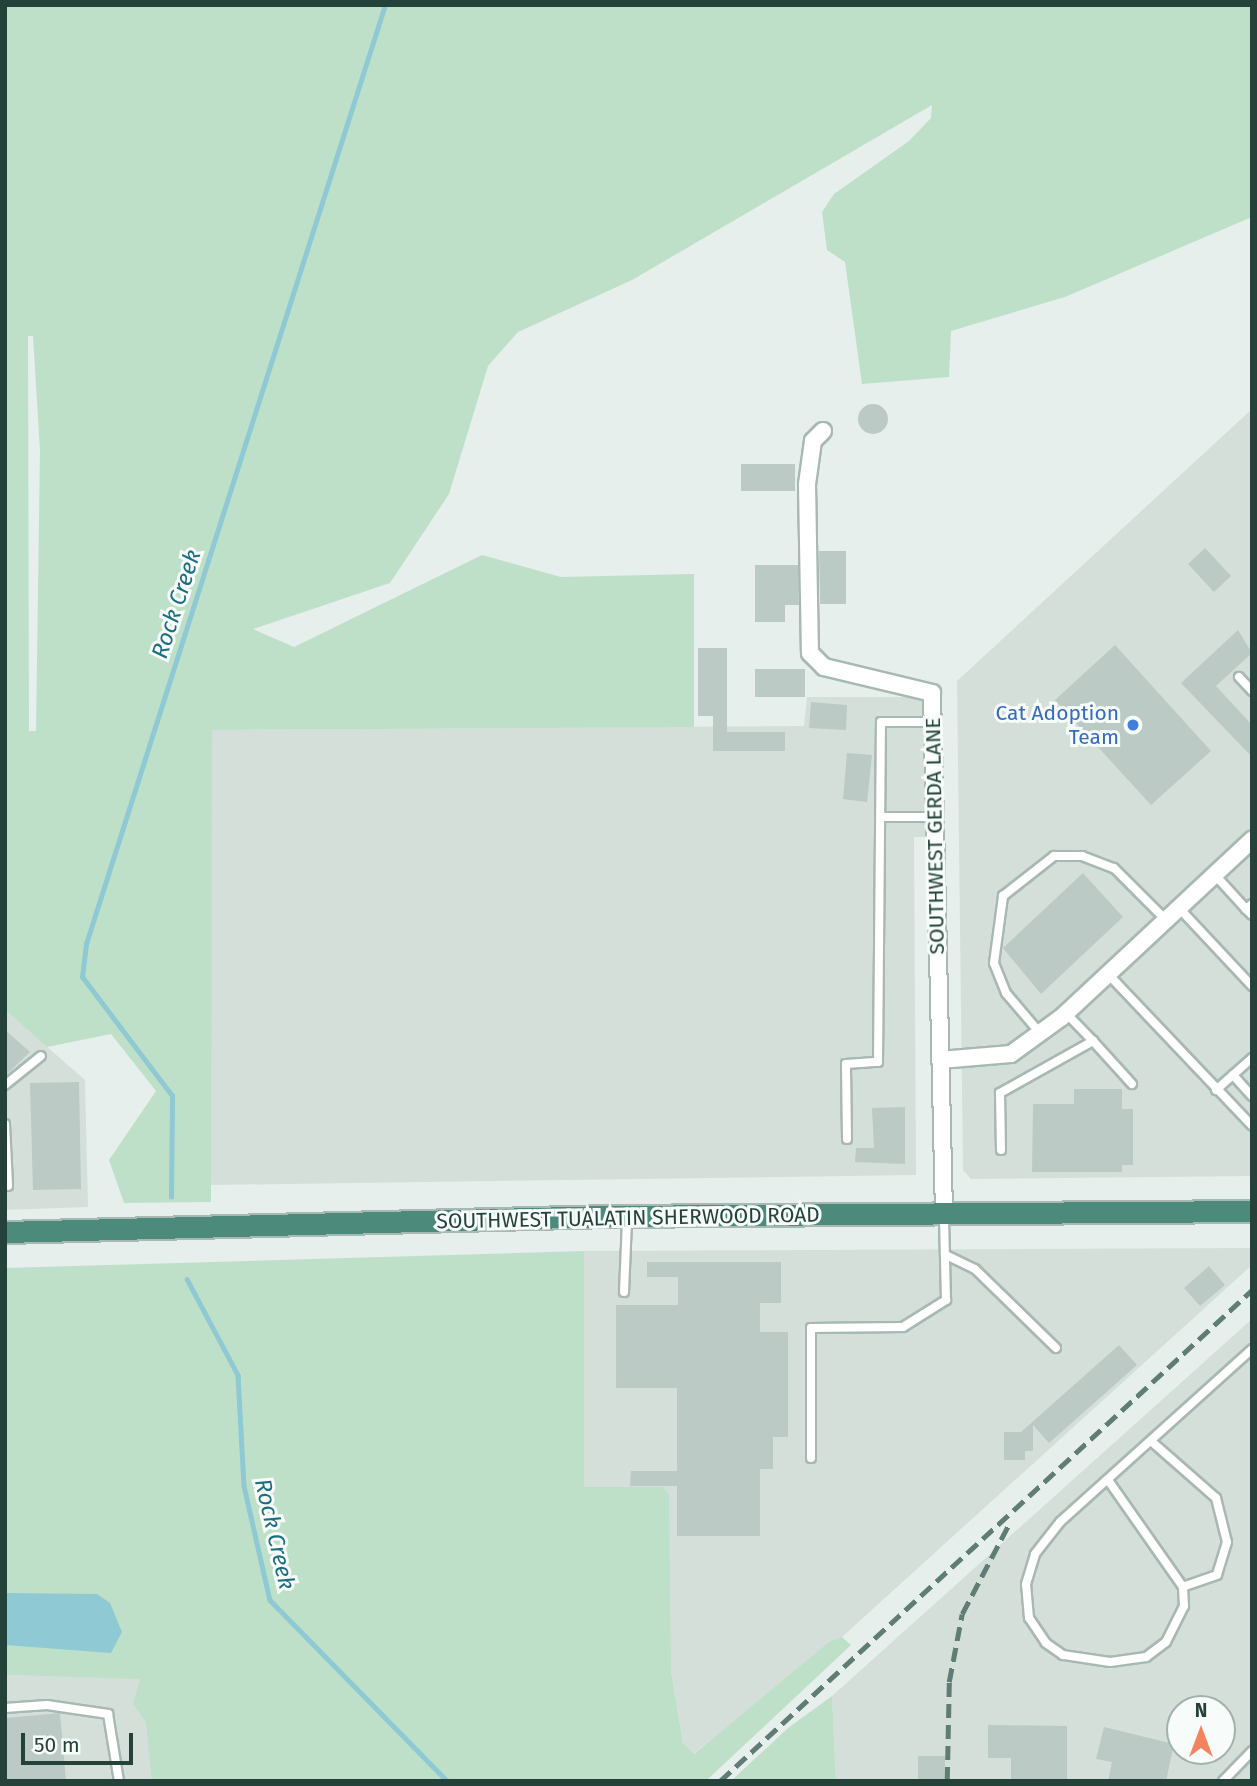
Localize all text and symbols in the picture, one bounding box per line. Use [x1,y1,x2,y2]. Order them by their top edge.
water label: Rock Creek [145,546,207,662]
place label: Cat Adoption Team [995,700,1119,750]
street label: SOUTHWEST GERDA LANE [920,717,950,955]
marker: Cat Adoption Team [1125,717,1141,733]
street label: SOUTHWEST TUALATIN SHERWOOD ROAD [436,1202,820,1234]
water label: Rock Creek [249,1476,301,1592]
north arrow [1166,1695,1236,1765]
text: N [1195,1699,1207,1722]
scale bar [24,1720,136,1764]
text: 50 m [34,1732,80,1758]

